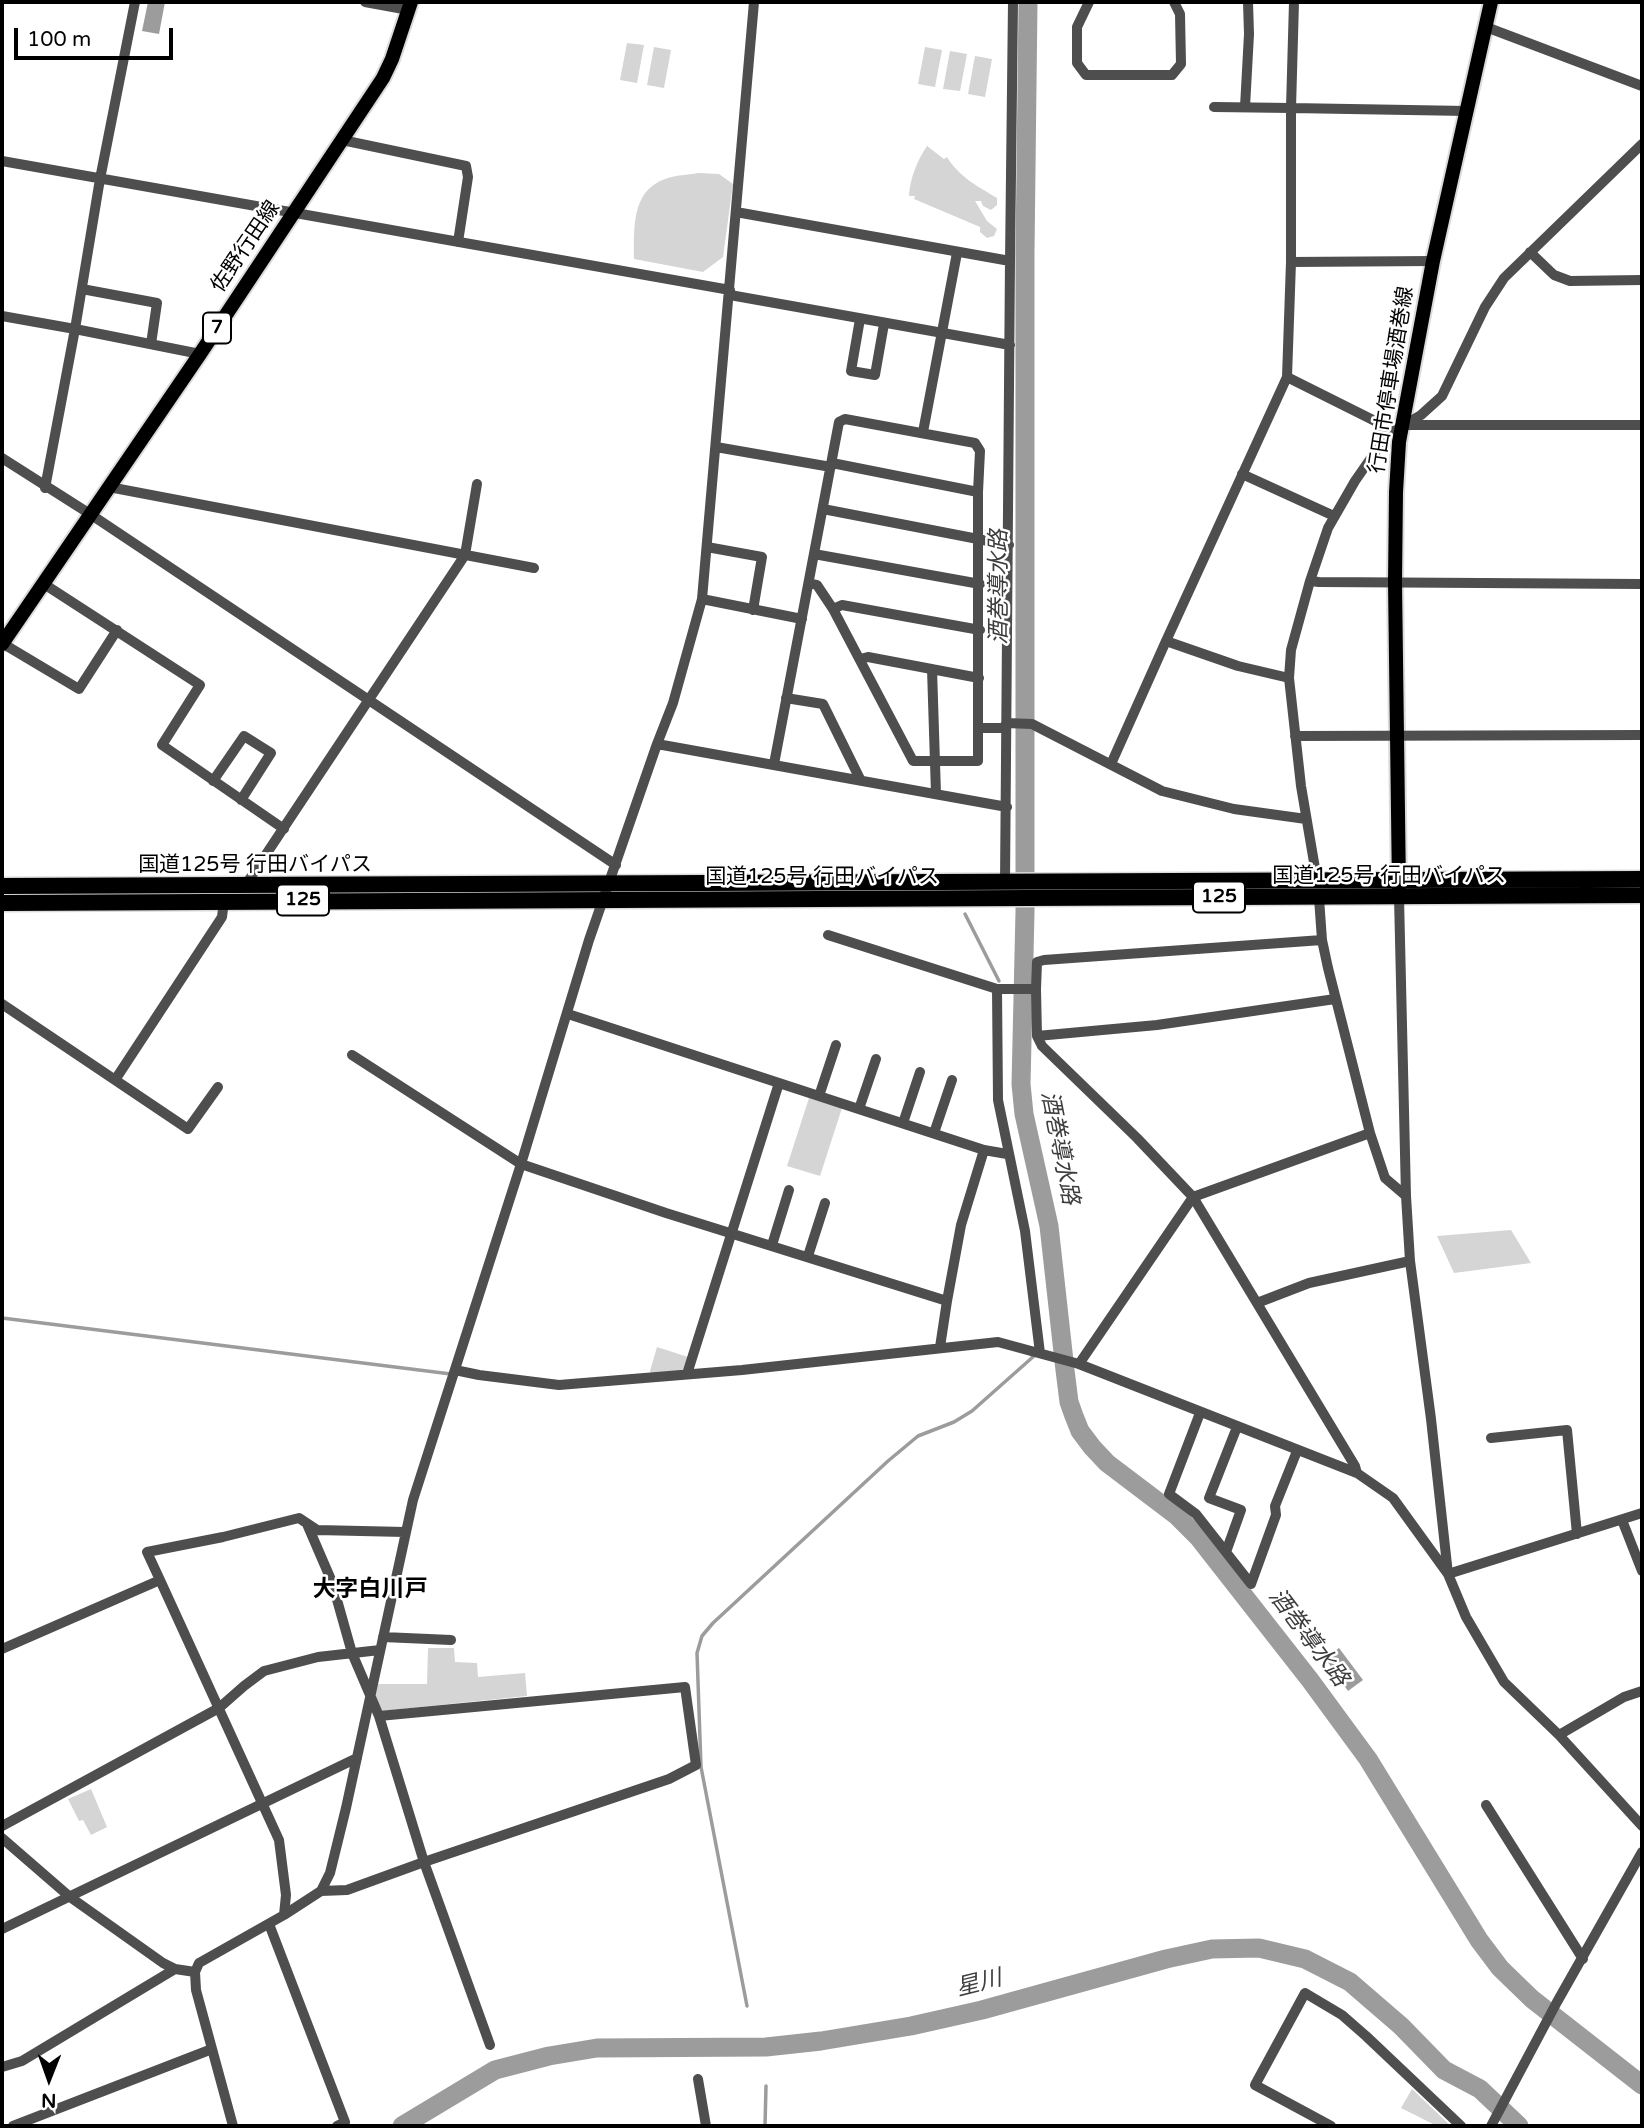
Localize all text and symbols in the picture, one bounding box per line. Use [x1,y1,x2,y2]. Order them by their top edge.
scale bar [18,14,177,58]
text: 100 m [27,27,91,52]
street label: 佐野行田線 [206,196,286,298]
street label: 行田市停車場酒巻線 [1365,285,1419,475]
road number: 7 [203,312,231,344]
water label: 酒巻導水路 [986,530,1014,644]
street label: 国道125号 行田バイパス [138,852,372,878]
street label: 国道125号 行田バイパス [1272,863,1506,889]
street label: 国道125号 行田バイパス [705,864,939,890]
road number: 125 [1193,882,1245,912]
road number: 125 [277,885,329,916]
water label: 酒巻導水路 [1034,1089,1084,1207]
district label: 大字白川戸 [313,1576,427,1604]
water label: 酒巻導水路 [1262,1584,1354,1692]
water label: 星川 [953,1965,1005,2003]
north arrow [14,2044,84,2114]
text: N [41,2089,56,2111]

